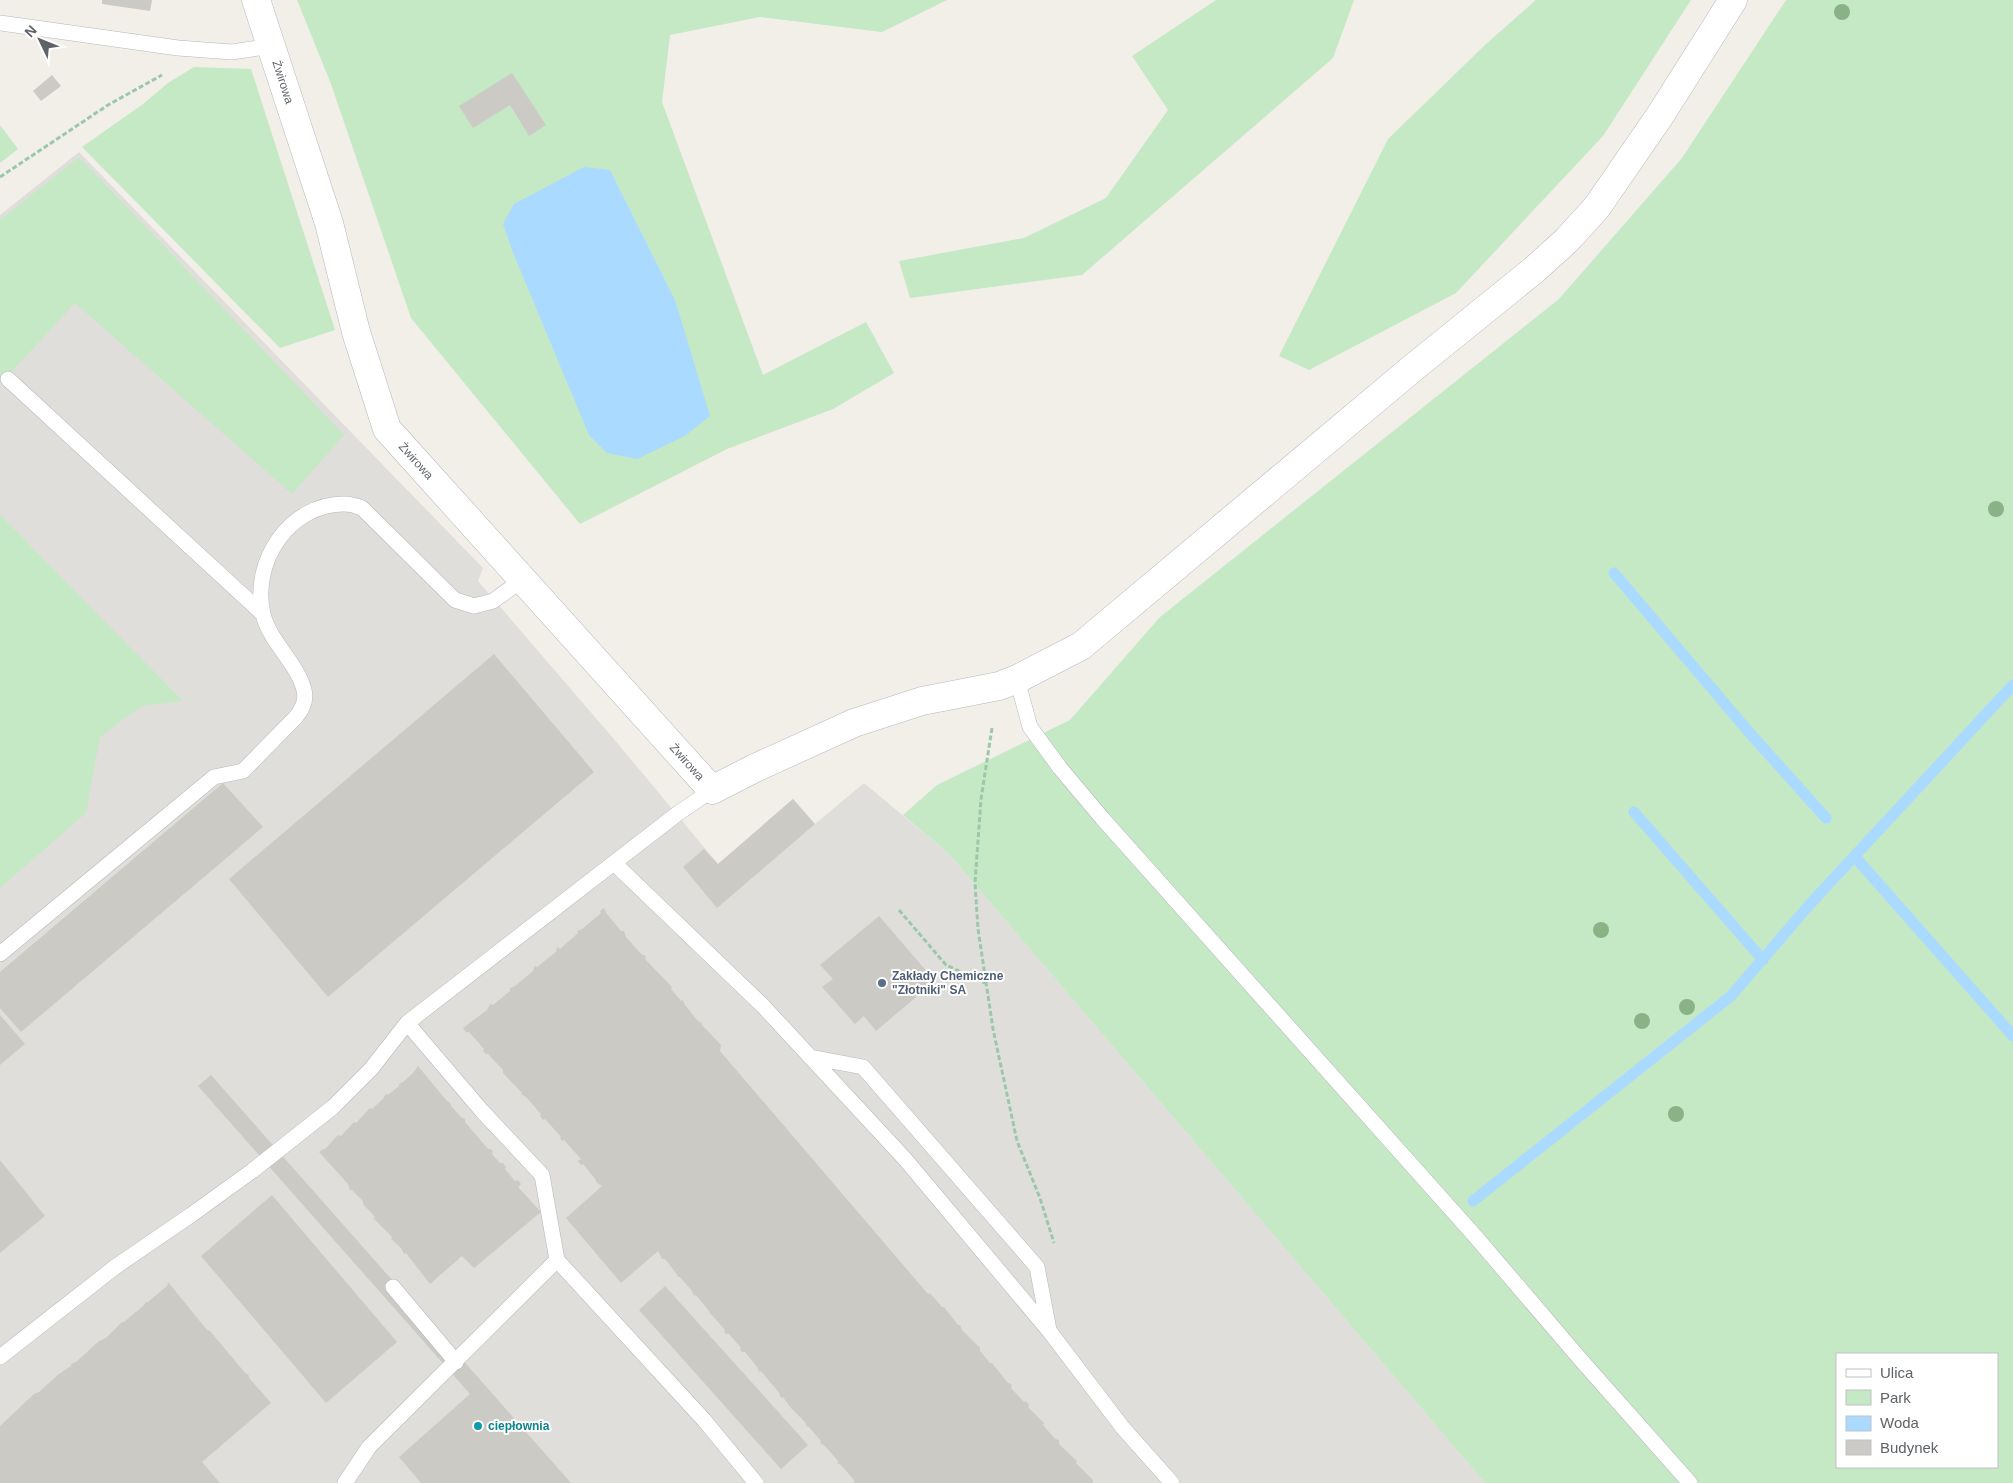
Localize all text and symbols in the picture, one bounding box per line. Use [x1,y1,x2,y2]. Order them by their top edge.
north arrow [15,15,65,65]
text: N [21,22,40,40]
street label: Żwirowa [269,59,297,106]
street label: Żwirowa [396,440,436,483]
street label: Żwirowa [667,741,707,784]
place label: Zakłady Chemiczne "Złotniki" SA [892,969,1004,997]
marker: Zakłady Chemiczne "Złotniki" SA [876,977,888,989]
legend [1836,1353,1998,1468]
text: Ulica [1880,1364,1914,1381]
text: Park [1880,1389,1911,1406]
text: Woda [1880,1414,1920,1431]
place label: ciepłownia [488,1419,550,1433]
marker: ciepłownia [472,1420,484,1432]
text: Budynek [1880,1439,1939,1456]

